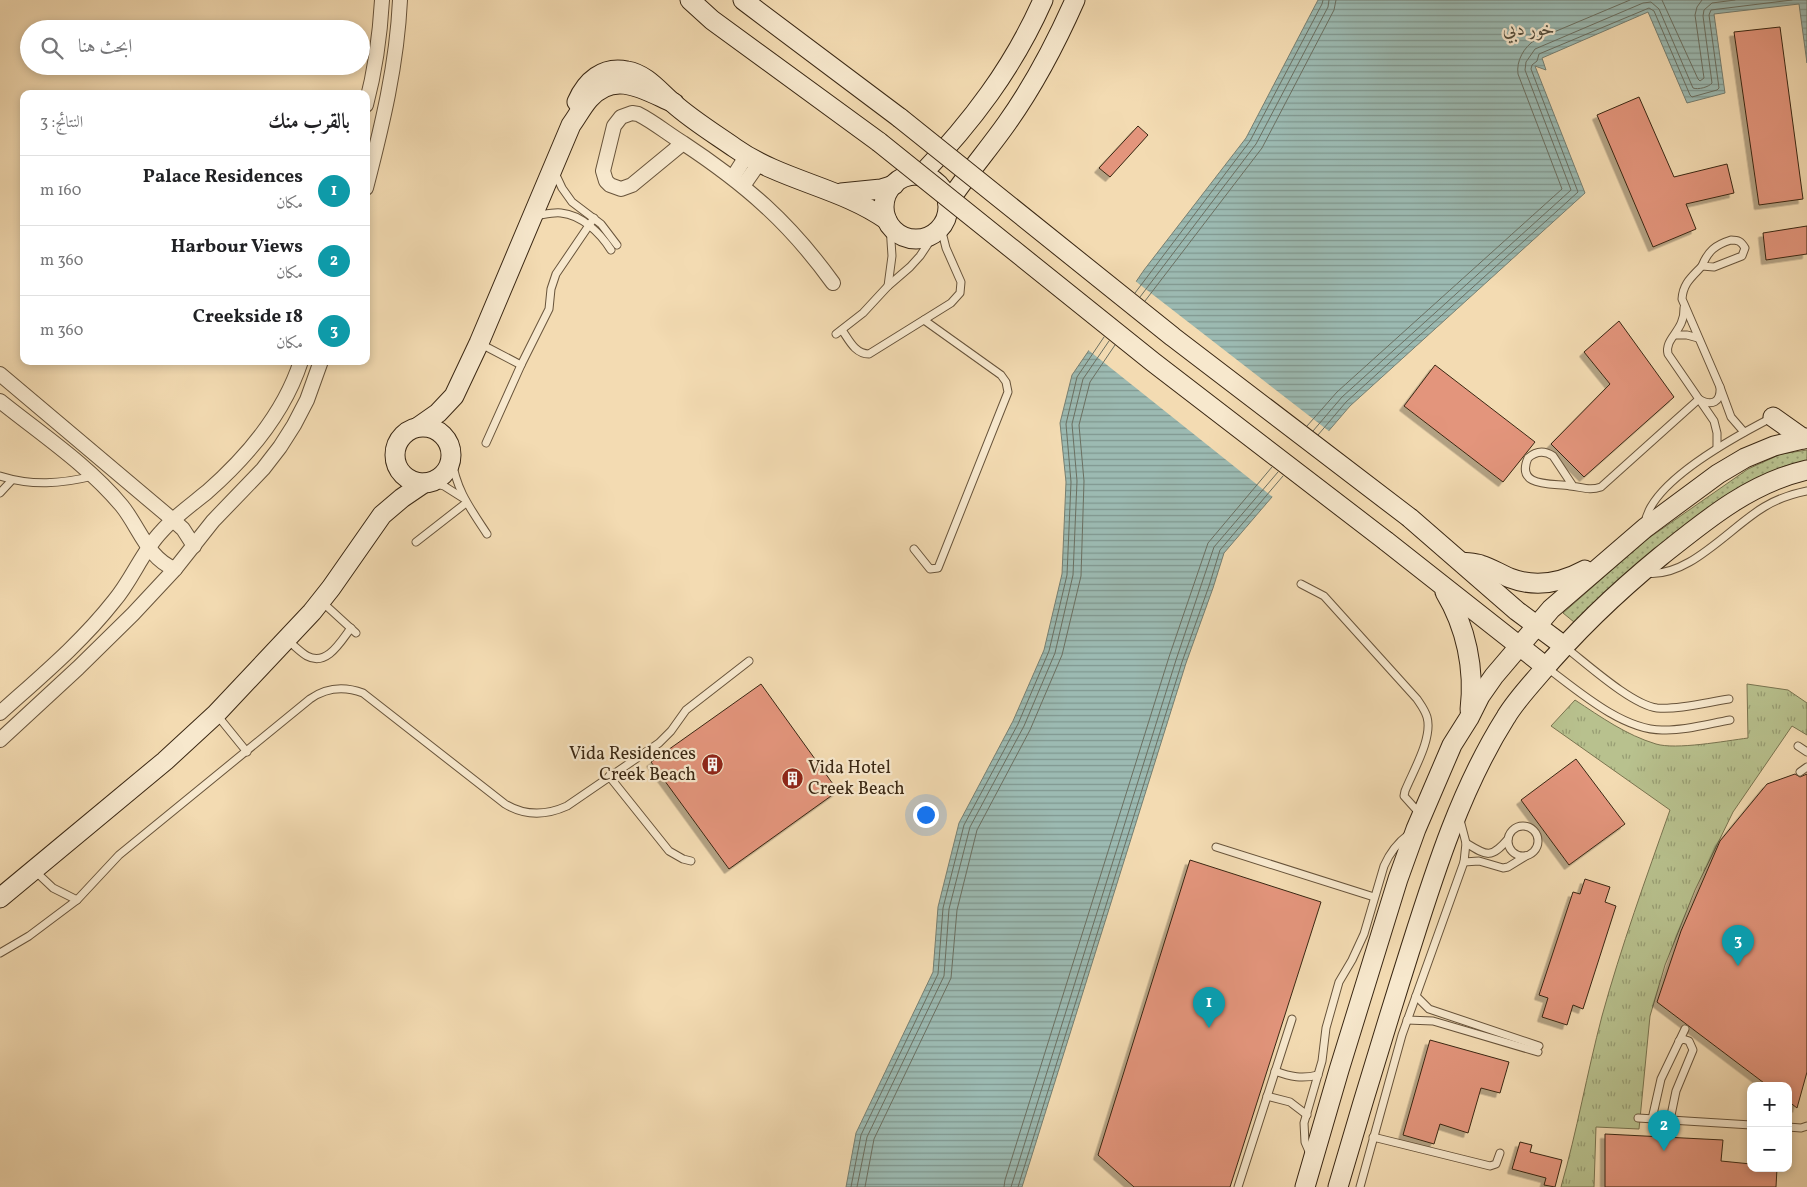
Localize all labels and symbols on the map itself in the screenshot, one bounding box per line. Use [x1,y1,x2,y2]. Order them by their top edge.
water label: خور دبي [1503,17,1555,44]
place label: Vida Residences Creek Beach [569,742,696,788]
building icon: Vida Residences Creek Beach [700,752,724,776]
place label: Vida Hotel Creek Beach [808,756,905,802]
building icon: Vida Hotel Creek Beach [780,766,804,790]
your location [913,802,939,828]
pin: 3 [1722,925,1754,966]
pin: 1 [1193,987,1225,1028]
pin: 2 [1648,1110,1680,1151]

